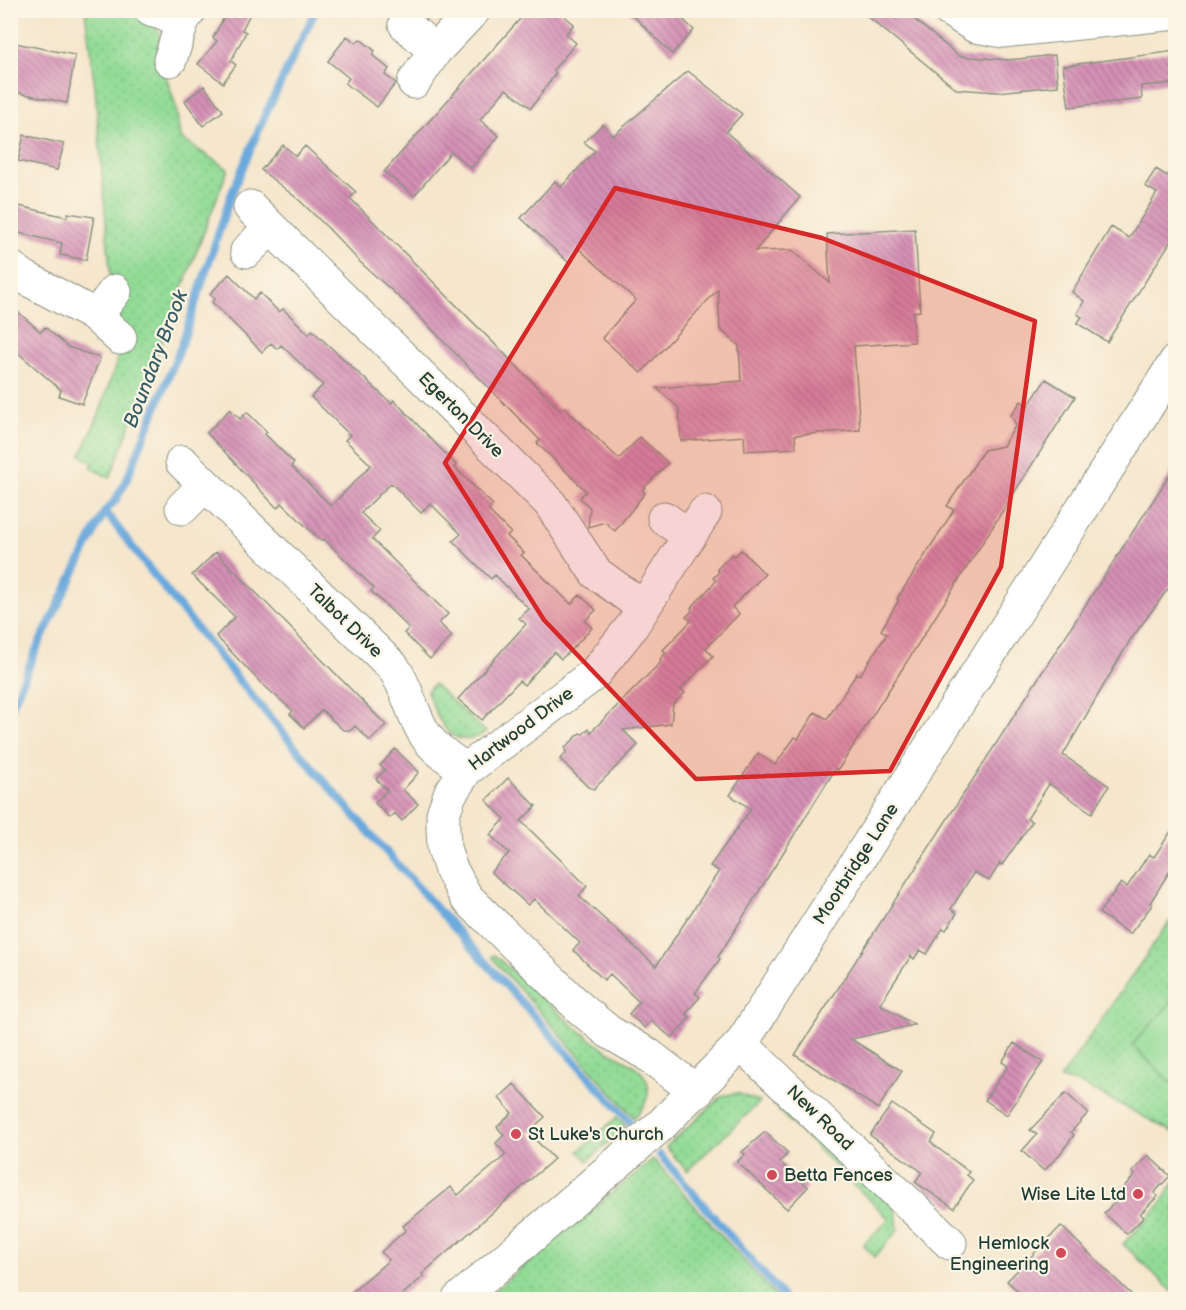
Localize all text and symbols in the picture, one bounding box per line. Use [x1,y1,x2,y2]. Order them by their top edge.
water label: Boundary Brook [119,286,194,431]
street label: Egerton Drive [414,368,508,462]
street label: Talbot Drive [303,580,387,662]
street label: Hartwood Drive [465,683,578,775]
street label: Moorbridge Lane [809,799,903,929]
street label: New Road [782,1081,858,1155]
place label: St Luke's Church [528,1124,664,1145]
marker: St Luke's Church [509,1127,523,1141]
place label: Betta Fences [784,1165,893,1186]
marker: Betta Fences [765,1168,779,1182]
place label: Wise Lite Ltd [1021,1184,1126,1205]
marker: Wise Lite Ltd [1131,1187,1145,1201]
place label: Hemlock Engineering [950,1233,1049,1275]
marker: Hemlock Engineering [1054,1246,1068,1260]

